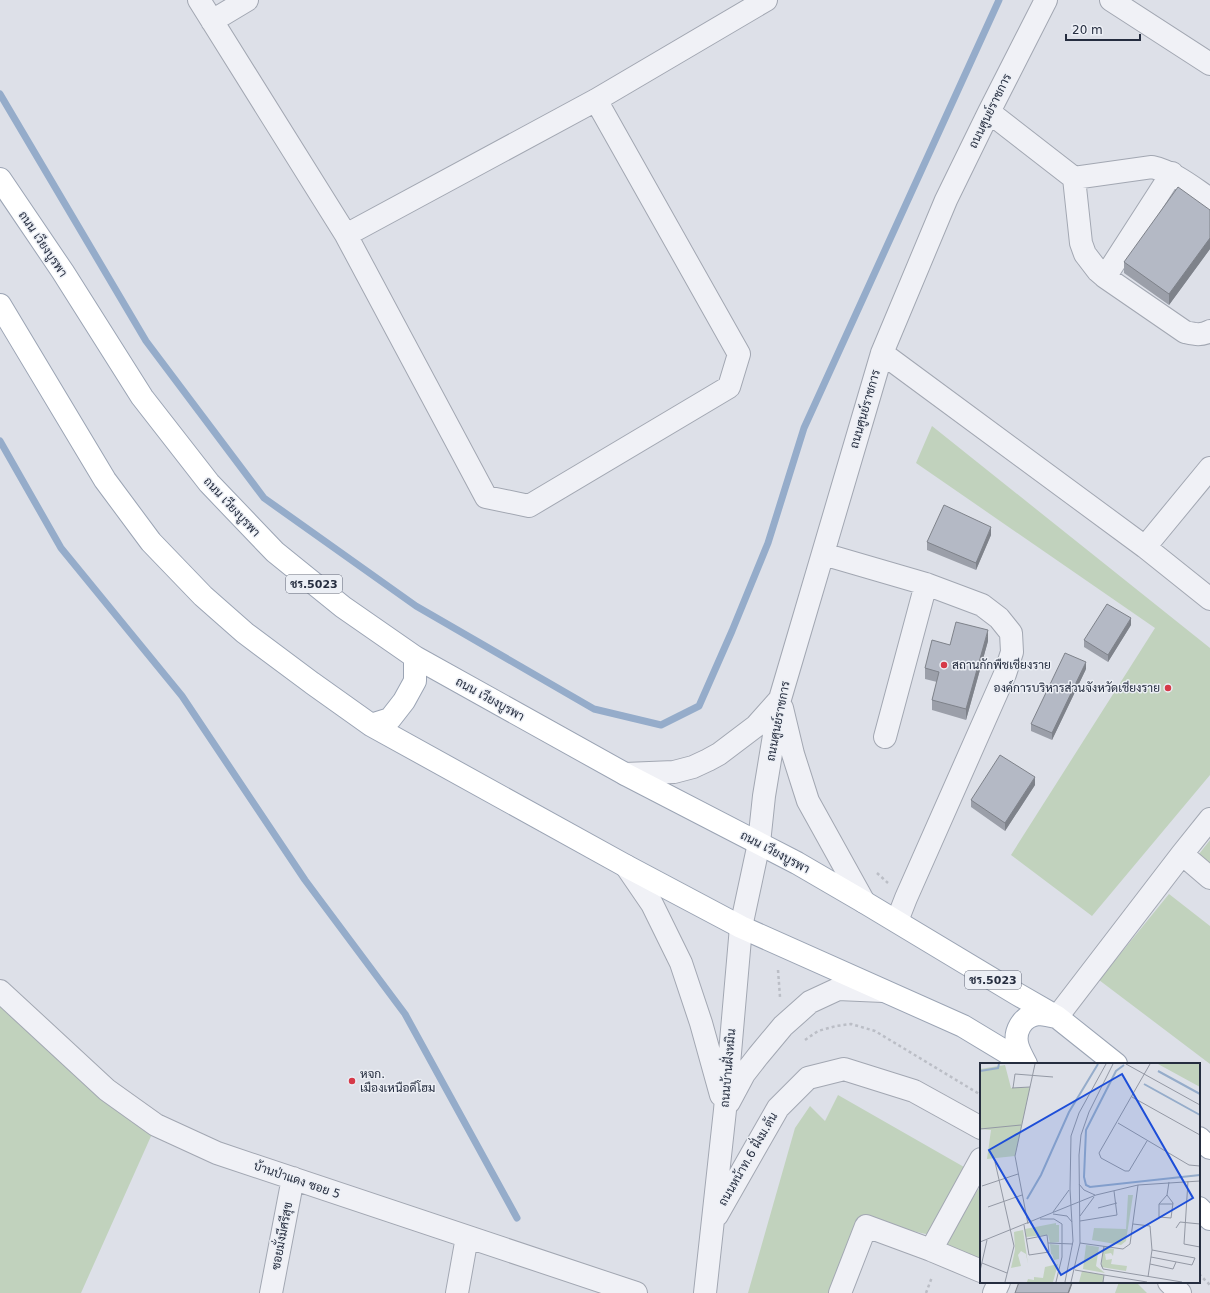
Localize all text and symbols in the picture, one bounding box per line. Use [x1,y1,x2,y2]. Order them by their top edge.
scale bar [1066,16,1140,42]
text: 20 m [1072,23,1103,37]
street label: ถนนศูนย์ราชการ [965,71,1015,151]
street label: ถนน เวียงบูรพา [15,208,71,280]
street label: ถนนศูนย์ราชการ [846,367,884,450]
street label: ถนน เวียงบูรพา [200,474,264,540]
road number: ชร.5023 [286,575,342,593]
place label: สถานกักพืชเชียงราย [952,657,1051,672]
marker: สถานกักพืชเชียงราย [939,660,949,670]
street label: ถนน เวียงบูรพา [453,674,527,724]
street label: ถนนศูนย์ราชการ [762,679,794,762]
place label: องค์การบริหารส่วนจังหวัดเชียงราย [993,680,1160,695]
marker: องค์การบริหารส่วนจังหวัดเชียงราย [1163,683,1173,693]
street label: ถนน เวียงบูรพา [738,827,812,877]
road number: ชร.5023 [965,971,1021,989]
street label: ถนนบ้านฝั่งหมิน [714,1027,738,1108]
inset map [980,1063,1200,1283]
place label: หจก. เมืองเหนือดีโฮม [360,1067,435,1095]
marker: หจก. เมืองเหนือดีโฮม [347,1076,357,1086]
street label: ถนนหน้าท.6 ฝั่งม.ต้น [712,1108,781,1208]
street label: บ้านป่าแดง ซอย 5 [252,1159,342,1201]
street label: ซอยมั่งมีศรีสุข [265,1200,297,1271]

